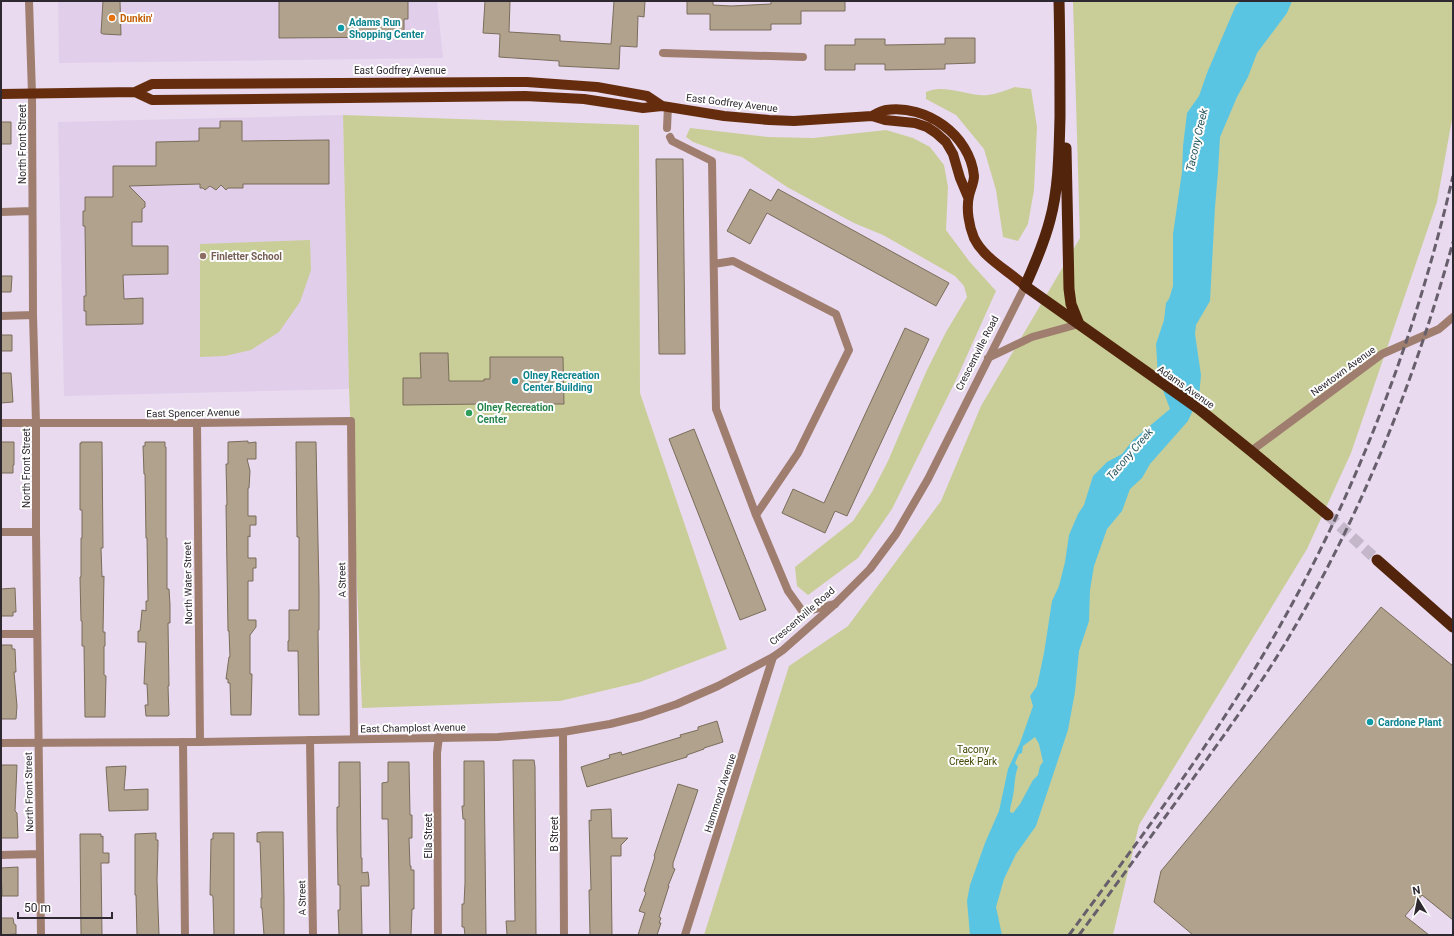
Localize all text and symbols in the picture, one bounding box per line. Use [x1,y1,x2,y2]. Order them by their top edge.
marker: Dunkin' [107,13,117,23]
place label: Dunkin' [120,13,153,24]
place label: Adams Run Shopping Center [349,17,424,40]
marker: Adams Run Shopping Center [336,23,346,33]
street label: East Godfrey Avenue [354,65,446,76]
street label: East Godfrey Avenue [686,92,778,114]
street label: North Front Street [17,104,28,184]
water label: Tacony Creek [1183,107,1211,173]
marker: Finletter School [198,251,208,261]
place label: Finletter School [211,251,282,262]
street label: Crescentville Road [953,314,1001,392]
street label: Newtown Avenue [1309,344,1377,398]
street label: Adams Avenue [1156,363,1216,411]
place label: Olney Recreation Center Building [523,370,600,393]
marker: Olney Recreation Center Building [510,376,520,386]
place label: Olney Recreation Center [477,402,554,425]
street label: East Spencer Avenue [146,407,240,419]
marker: Olney Recreation Center [464,408,474,418]
water label: Tacony Creek [1104,425,1156,482]
street label: North Front Street [21,428,32,508]
street label: North Water Street [182,542,194,624]
street label: A Street [336,562,348,598]
street label: Crescentville Road [767,585,837,647]
marker: Cardone Plant [1365,717,1375,727]
place label: Cardone Plant [1378,717,1442,728]
street label: East Champlost Avenue [360,722,466,734]
park label: Tacony Creek Park [949,744,998,767]
street label: North Front Street [23,752,35,832]
street label: Hammond Avenue [702,752,738,834]
street label: Ella Street [423,814,434,858]
street label: B Street [549,816,560,852]
street label: A Street [296,880,308,916]
north arrow [1398,880,1438,920]
text: N [1411,884,1422,898]
scale bar [18,894,112,920]
text: 50 m [24,901,51,915]

